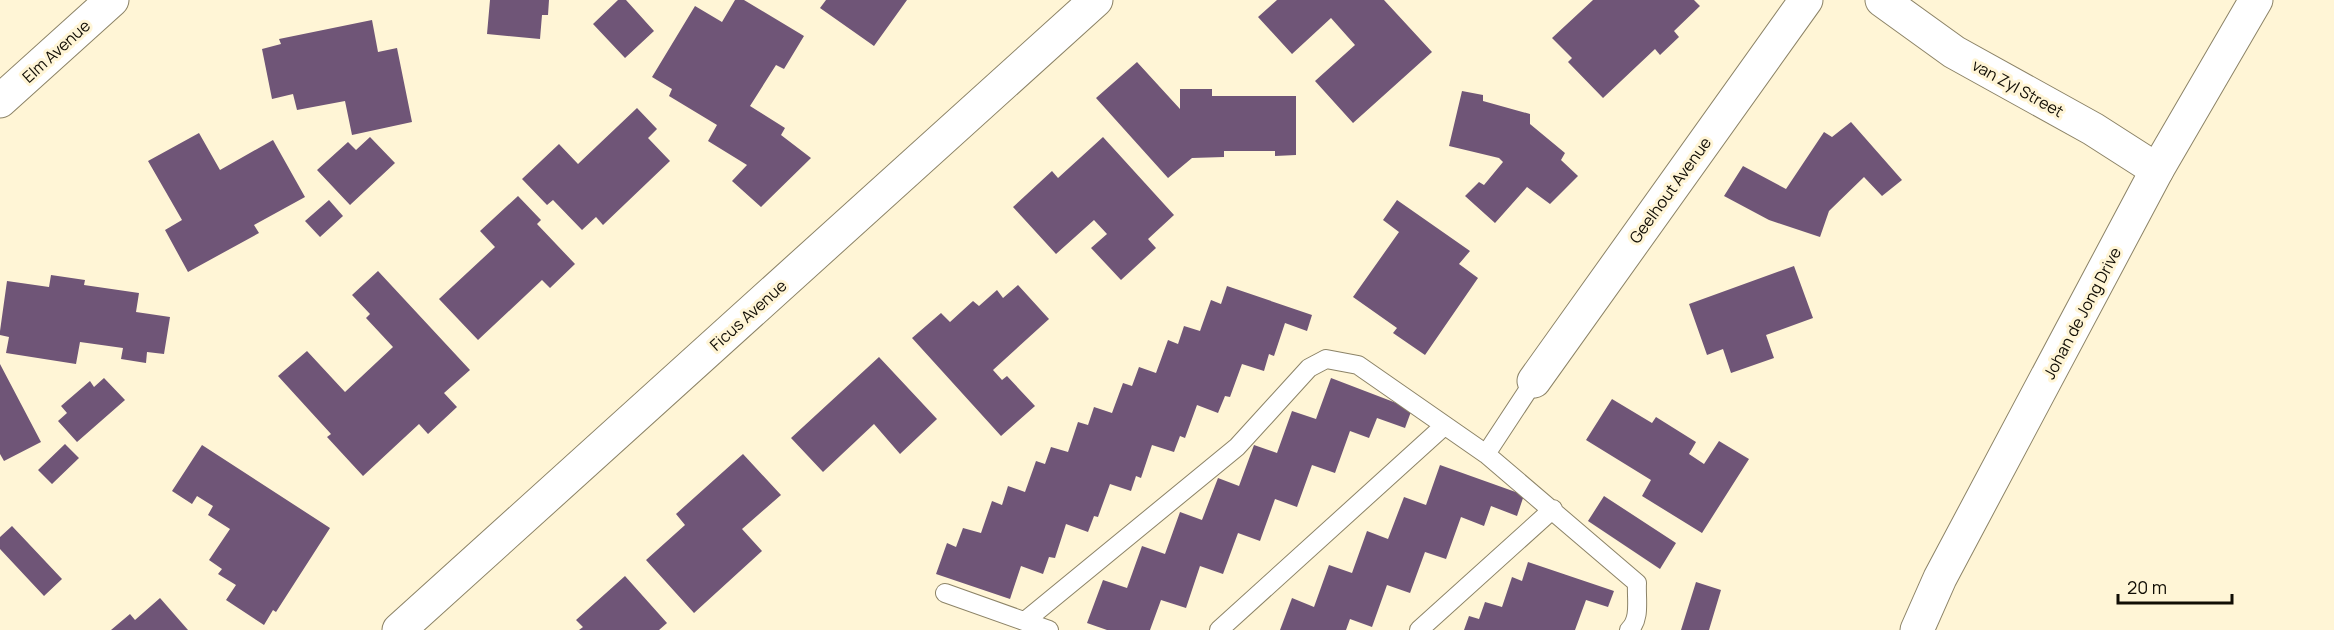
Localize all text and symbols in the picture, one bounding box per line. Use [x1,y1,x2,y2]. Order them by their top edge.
street label: Elm Avenue [17,15,95,87]
street label: van Zyl Street [1968,54,2068,122]
street label: Geelhout Avenue [1624,132,1716,248]
street label: Johan de Jong Drive [2038,243,2126,383]
street label: Ficus Avenue [705,275,791,355]
scale bar [2118,567,2232,605]
text: 20 m [2127,575,2167,599]

